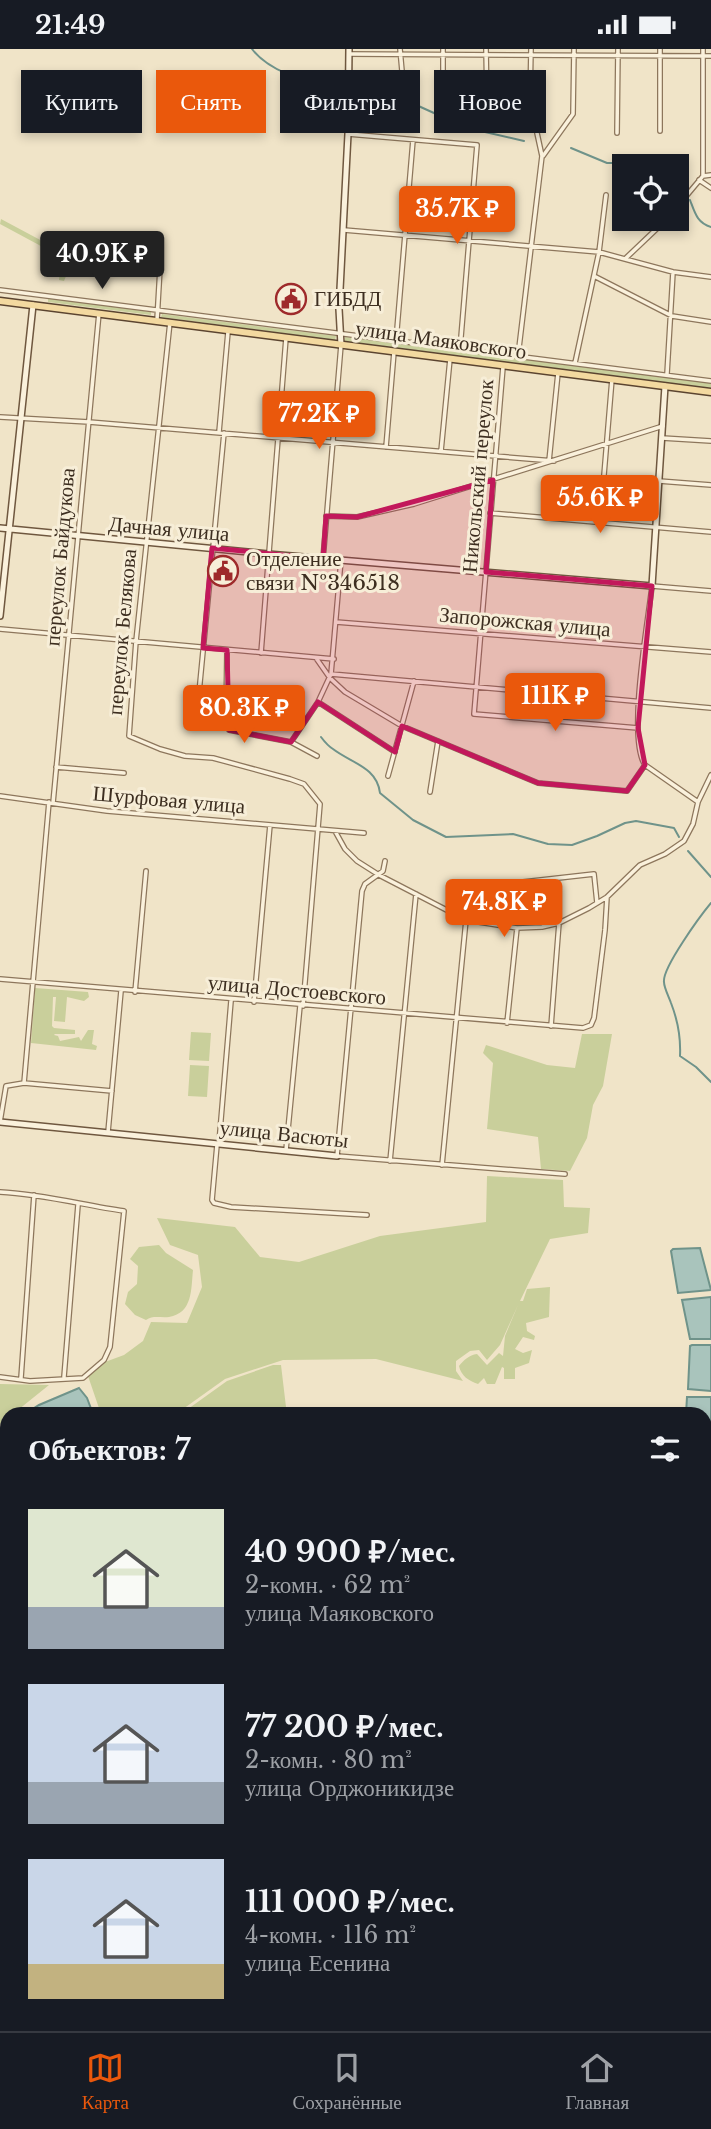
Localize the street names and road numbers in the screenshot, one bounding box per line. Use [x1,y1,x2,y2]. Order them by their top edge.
street label: улица Маяковского [354,315,528,365]
street label: Никольский переулок [457,377,499,574]
street label: переулок Байдукова [39,466,81,647]
street label: Дачная улица [107,511,231,547]
street label: переулок Белякова [102,547,142,716]
street label: Запорожская улица [438,602,612,643]
street label: Шурфовая улица [92,780,247,820]
street label: улица Достоевского [207,969,387,1011]
street label: улица Васюты [218,1114,350,1154]

